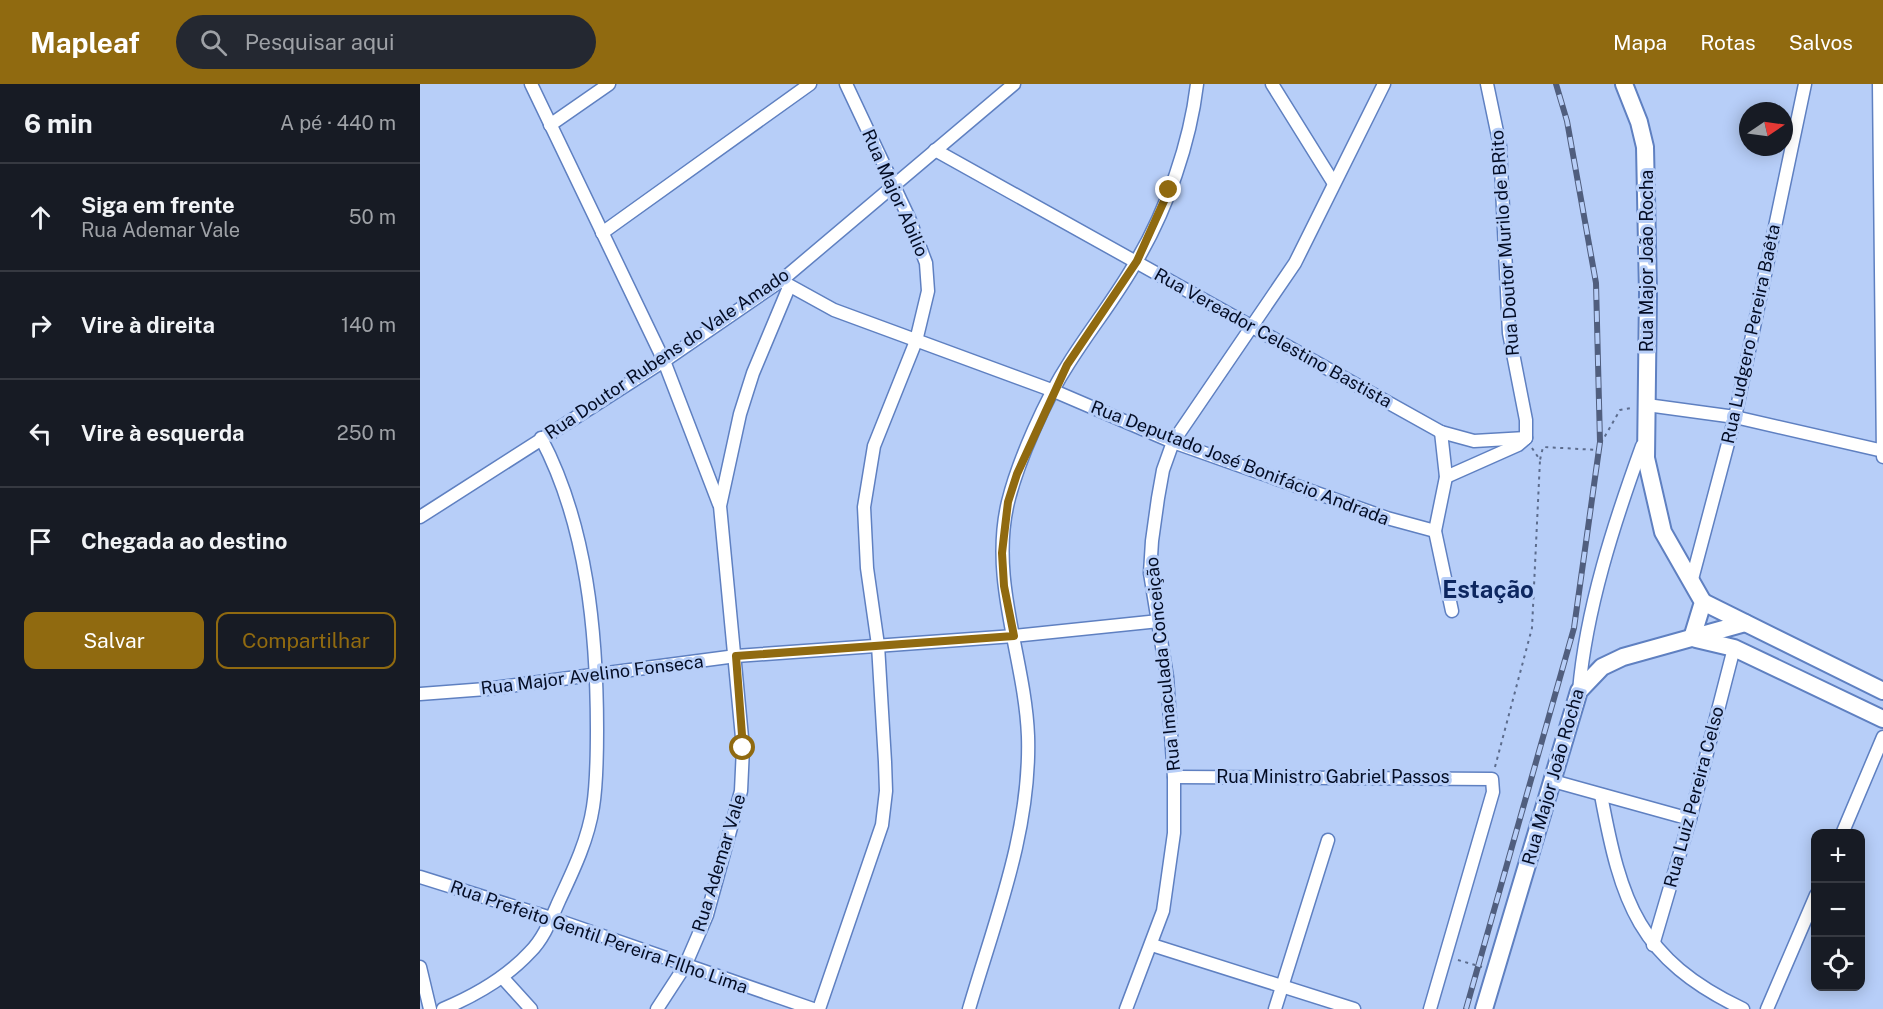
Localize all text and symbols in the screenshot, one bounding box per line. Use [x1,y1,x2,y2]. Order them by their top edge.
search box [176,15,596,69]
text: Mapleaf [30,26,140,59]
icon: search [197,26,230,59]
text: Pesquisar aqui [245,29,394,55]
text: Mapa [1613,30,1667,55]
text: Rotas [1700,30,1756,55]
text: Salvos [1789,30,1853,55]
north arrow [1739,102,1793,156]
text: 6 min [24,108,93,139]
text: A pé · 440 m [280,111,396,135]
street label: Rua Major Abilio [858,126,933,260]
street label: Rua Doutor Murilo de BRito [1486,129,1523,357]
street label: Rua Major João Rocha [1636,170,1657,352]
route end [1155,176,1181,202]
text: Siga em frente [81,192,235,218]
icon: ahead [24,201,57,234]
text: 50 m [349,205,396,229]
text: Rua Ademar Vale [81,218,240,242]
street label: Rua Ludgero Pereira Baêta [1717,222,1784,446]
street label: Rua Vereador Celestino Bastista [1151,263,1396,412]
street label: Rua Doutor Rubens do Vale Amado [541,264,793,443]
icon: right [24,309,57,342]
text: Vire à direita [81,312,215,338]
text: 140 m [341,313,396,337]
street label: Rua Deputado José Bonifácio Andrada [1088,396,1392,529]
icon: left [24,417,57,450]
text: Vire à esquerda [81,420,245,446]
text: 250 m [337,421,396,445]
icon: arrive [24,525,57,558]
text: Chegada ao destino [81,528,287,554]
street label: Rua Imaculada Conceição [1141,556,1184,772]
district label: Estação [1442,575,1534,604]
button: Salvar [24,612,204,669]
button: Compartilhar [216,612,396,669]
street label: Rua Major Avelino Fonseca [479,650,705,699]
street label: Rua Major João Rocha [1517,686,1588,867]
street label: Rua Luiz Pereira Celso [1659,704,1728,890]
route start [729,734,755,760]
street label: Rua Ministro Gabriel Passos [1216,766,1450,787]
street label: Rua Ademar Vale [688,791,750,934]
map controls [1811,829,1865,991]
button: + [1811,829,1865,883]
street label: Rua Prefeito Gentil Pereira FIlho Lima [448,876,751,997]
button: − [1811,883,1865,937]
button: locate [1811,937,1865,991]

